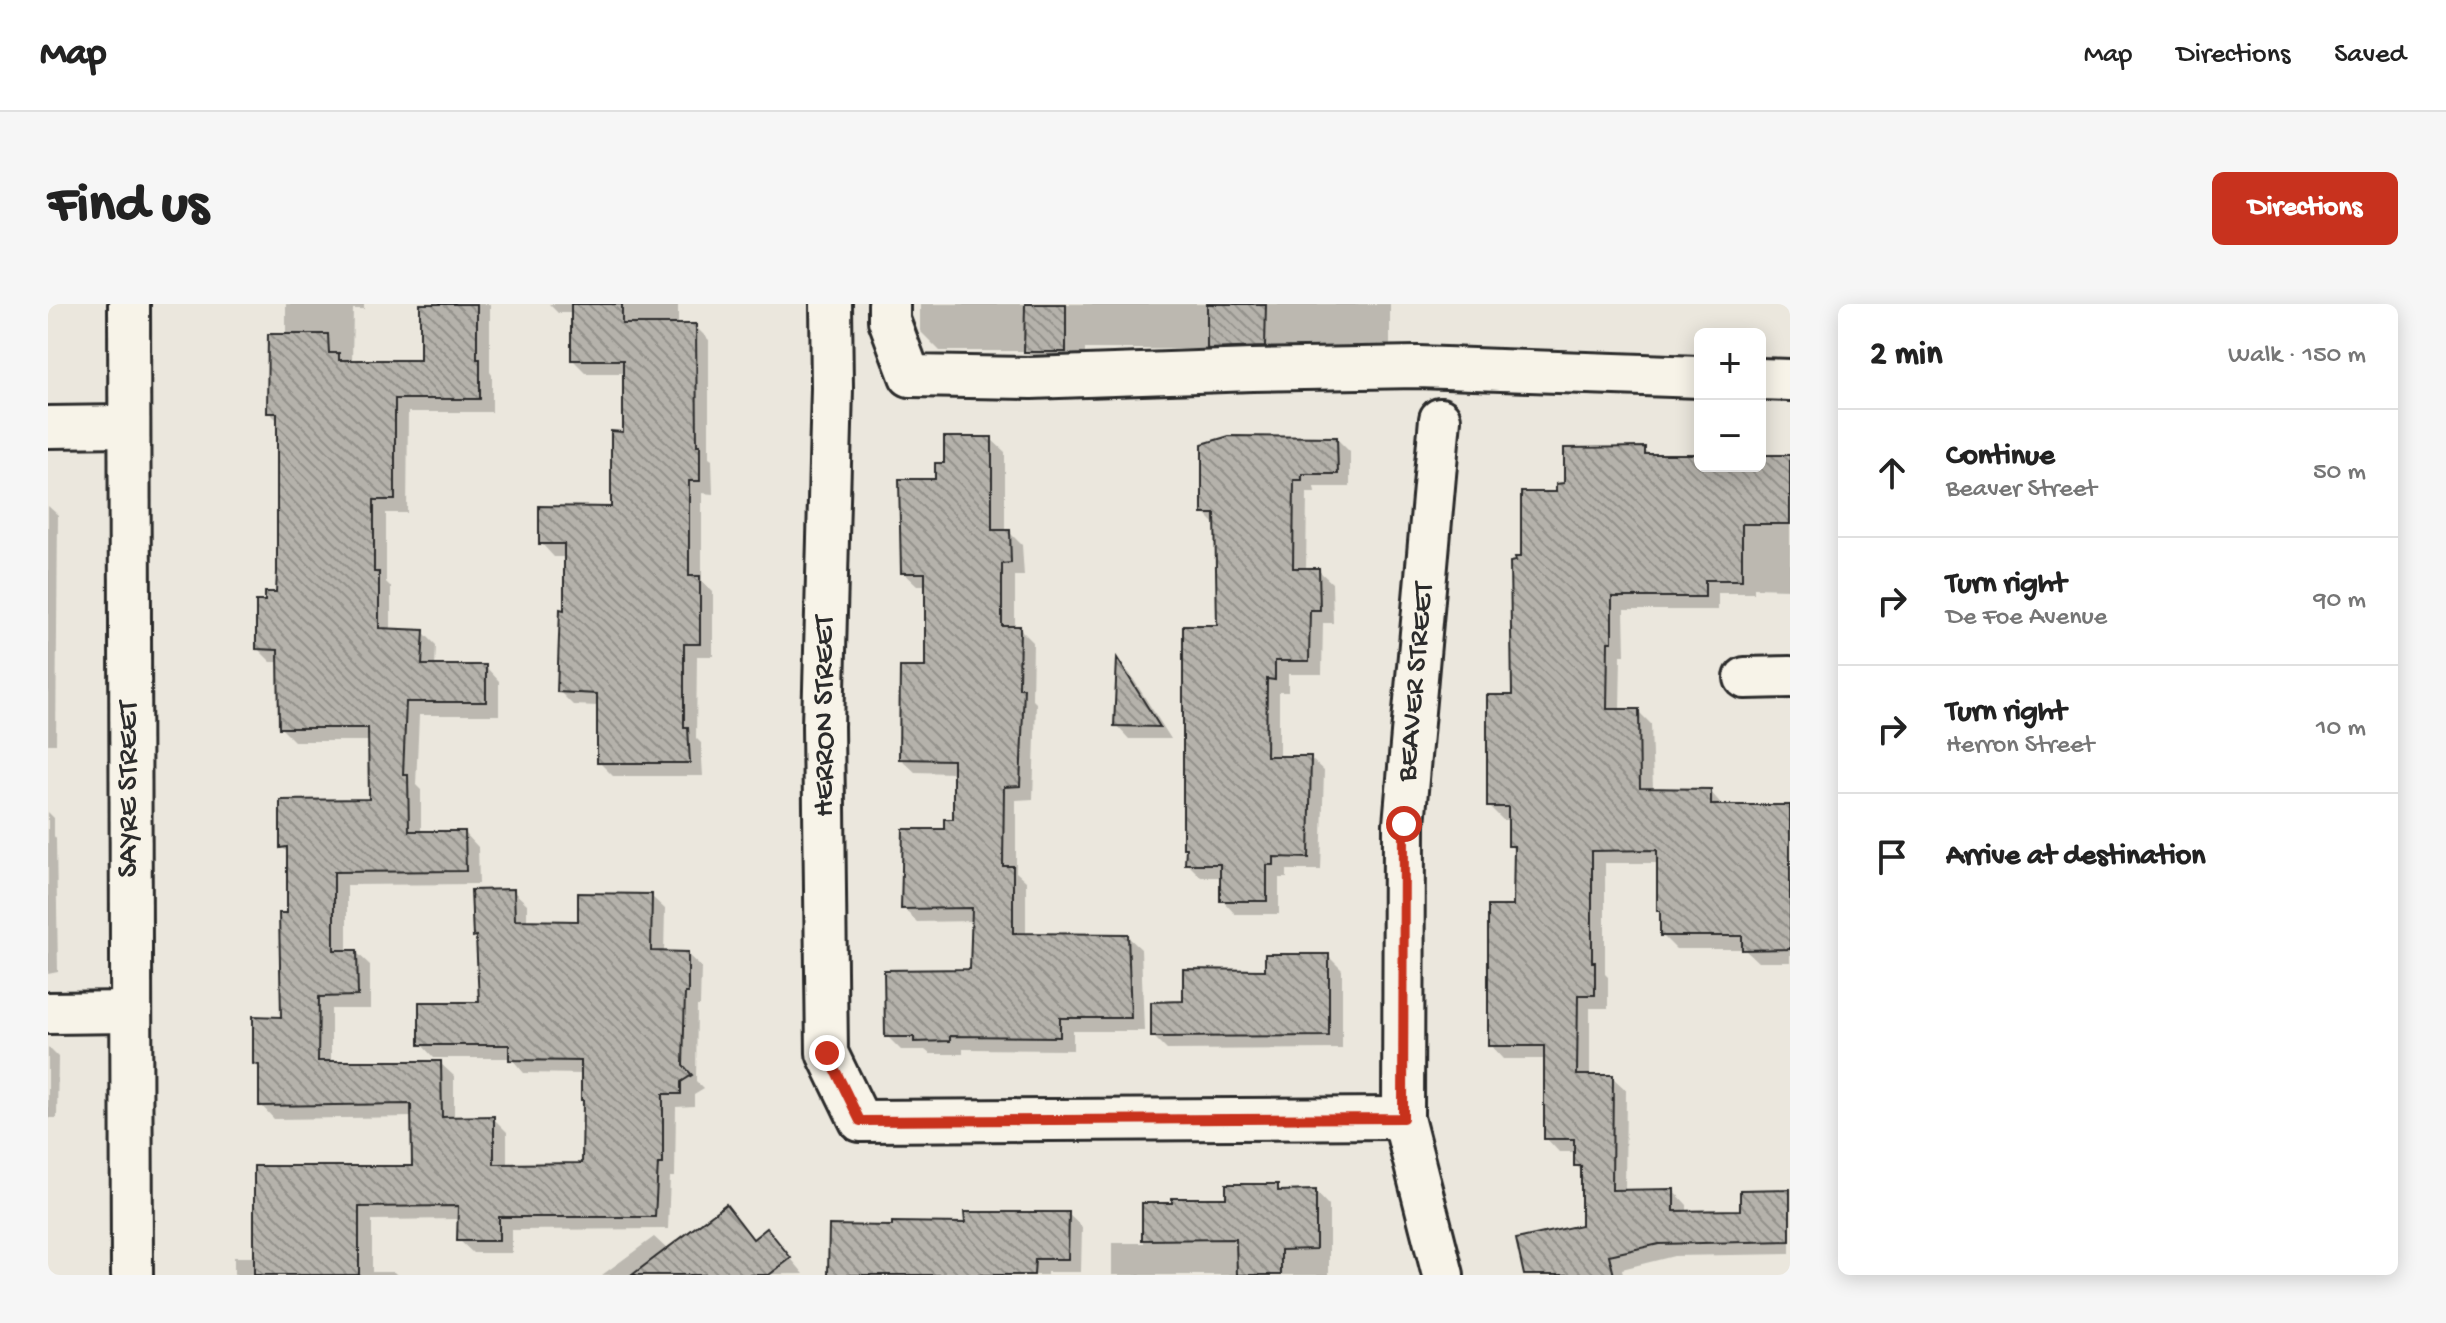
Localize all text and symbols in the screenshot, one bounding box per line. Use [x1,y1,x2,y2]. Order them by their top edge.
text: Map [40,33,106,77]
text: Map [2084,39,2132,72]
text: Directions [2176,39,2290,72]
text: Saved [2334,39,2406,72]
button: Directions [2212,172,2398,245]
text: Find us [48,175,208,241]
map controls [1694,328,1766,472]
button: + [1694,328,1766,400]
text: 2 min [1870,336,1942,376]
text: Walk · 150 m [2228,341,2366,372]
button: − [1694,400,1766,472]
text: Continue [1946,440,2055,475]
icon: ahead [1870,451,1914,495]
text: 50 m [2313,458,2366,489]
text: Beaver Street [1946,475,2097,506]
text: Turn right [1946,568,2066,603]
street label: BEAVER STREET [1391,579,1443,784]
icon: right [1870,579,1914,623]
text: 90 m [2314,586,2366,617]
text: De Foe Avenue [1946,603,2107,634]
street label: HERRON STREET [809,613,844,817]
text: Turn right [1946,696,2066,731]
street label: SAYRE STREET [113,699,148,878]
icon: right [1870,707,1914,751]
text: 10 m [2316,714,2366,745]
text: Herron Street [1946,731,2094,762]
route start [1386,806,1422,842]
icon: arrive [1870,835,1914,879]
text: Arrive at destination [1946,840,2206,875]
route end [809,1035,845,1071]

